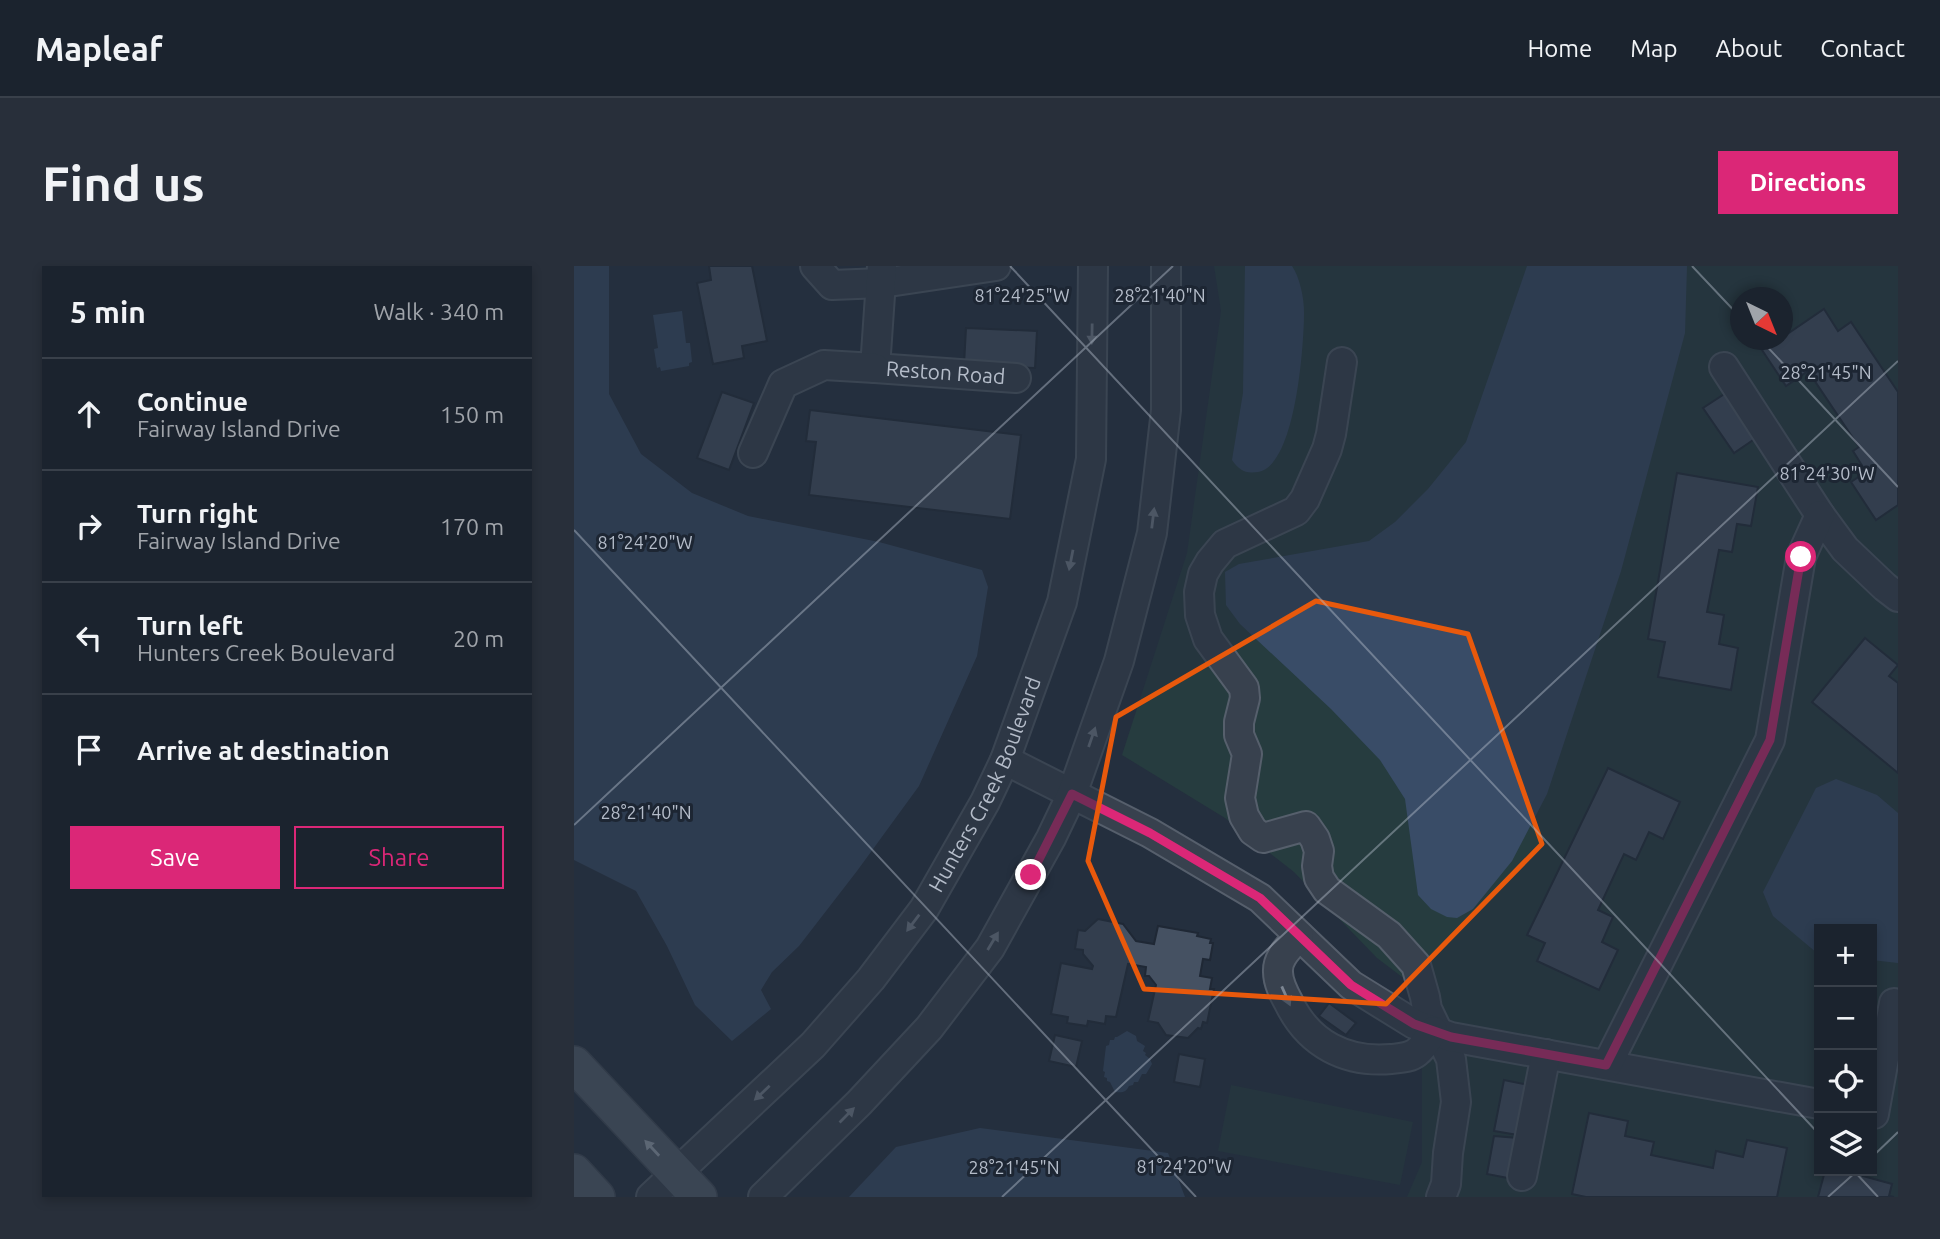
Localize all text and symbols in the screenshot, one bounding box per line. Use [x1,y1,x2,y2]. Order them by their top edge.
text: Mapleaf [35,30,163,67]
text: Home [1527,35,1592,62]
text: Map [1630,35,1677,62]
text: About [1715,35,1782,62]
text: Contact [1820,35,1905,62]
button: Directions [1718,151,1898,214]
text: Find us [42,155,205,210]
text: 81°24'25"W [974,285,1070,305]
text: 28°21'40"N [1114,285,1206,305]
north arrow [1730,287,1793,350]
text: 5 min [70,295,146,329]
text: Walk · 340 m [373,299,504,324]
one-way arrow [1086,323,1098,345]
street label: Reston Road [885,356,1006,388]
text: 28°21'45"N [1780,362,1872,382]
text: Continue [137,387,248,416]
icon: ahead [70,395,108,433]
text: 150 m [440,402,504,427]
text: Fairway Island Drive [137,416,341,441]
text: 81°24'30"W [1779,463,1875,483]
text: Turn right [137,499,258,528]
icon: right [70,507,108,545]
one-way arrow [1148,507,1159,529]
text: 170 m [440,514,504,539]
text: Fairway Island Drive [137,528,341,553]
text: 81°24'20"W [597,532,693,552]
route start [1785,541,1816,572]
one-way arrow [1065,549,1076,571]
text: Turn left [137,611,243,640]
icon: left [70,619,108,657]
text: 20 m [453,626,504,651]
text: Hunters Creek Boulevard [137,640,395,665]
street label: Hunters Creek Boulevard [923,673,1045,896]
one-way arrow [1087,726,1098,747]
icon: arrive [70,731,108,769]
text: Arrive at destination [137,736,390,765]
text: 28°21'40"N [600,802,692,822]
button: Save [70,826,280,889]
button: Share [294,826,504,889]
route end [1015,859,1046,890]
one-way arrow [905,914,920,932]
map controls [1814,924,1877,1176]
button: + [1814,924,1877,987]
one-way arrow [987,932,1000,951]
one-way arrow [1280,986,1292,1006]
button: − [1814,987,1877,1050]
button: locate [1814,1050,1877,1113]
one-way arrow [754,1085,771,1101]
one-way arrow [838,1107,855,1123]
button: layers [1814,1113,1877,1176]
one-way arrow [644,1139,661,1156]
text: 81°24'20"W [1136,1156,1232,1176]
text: 28°21'45"N [968,1157,1060,1177]

